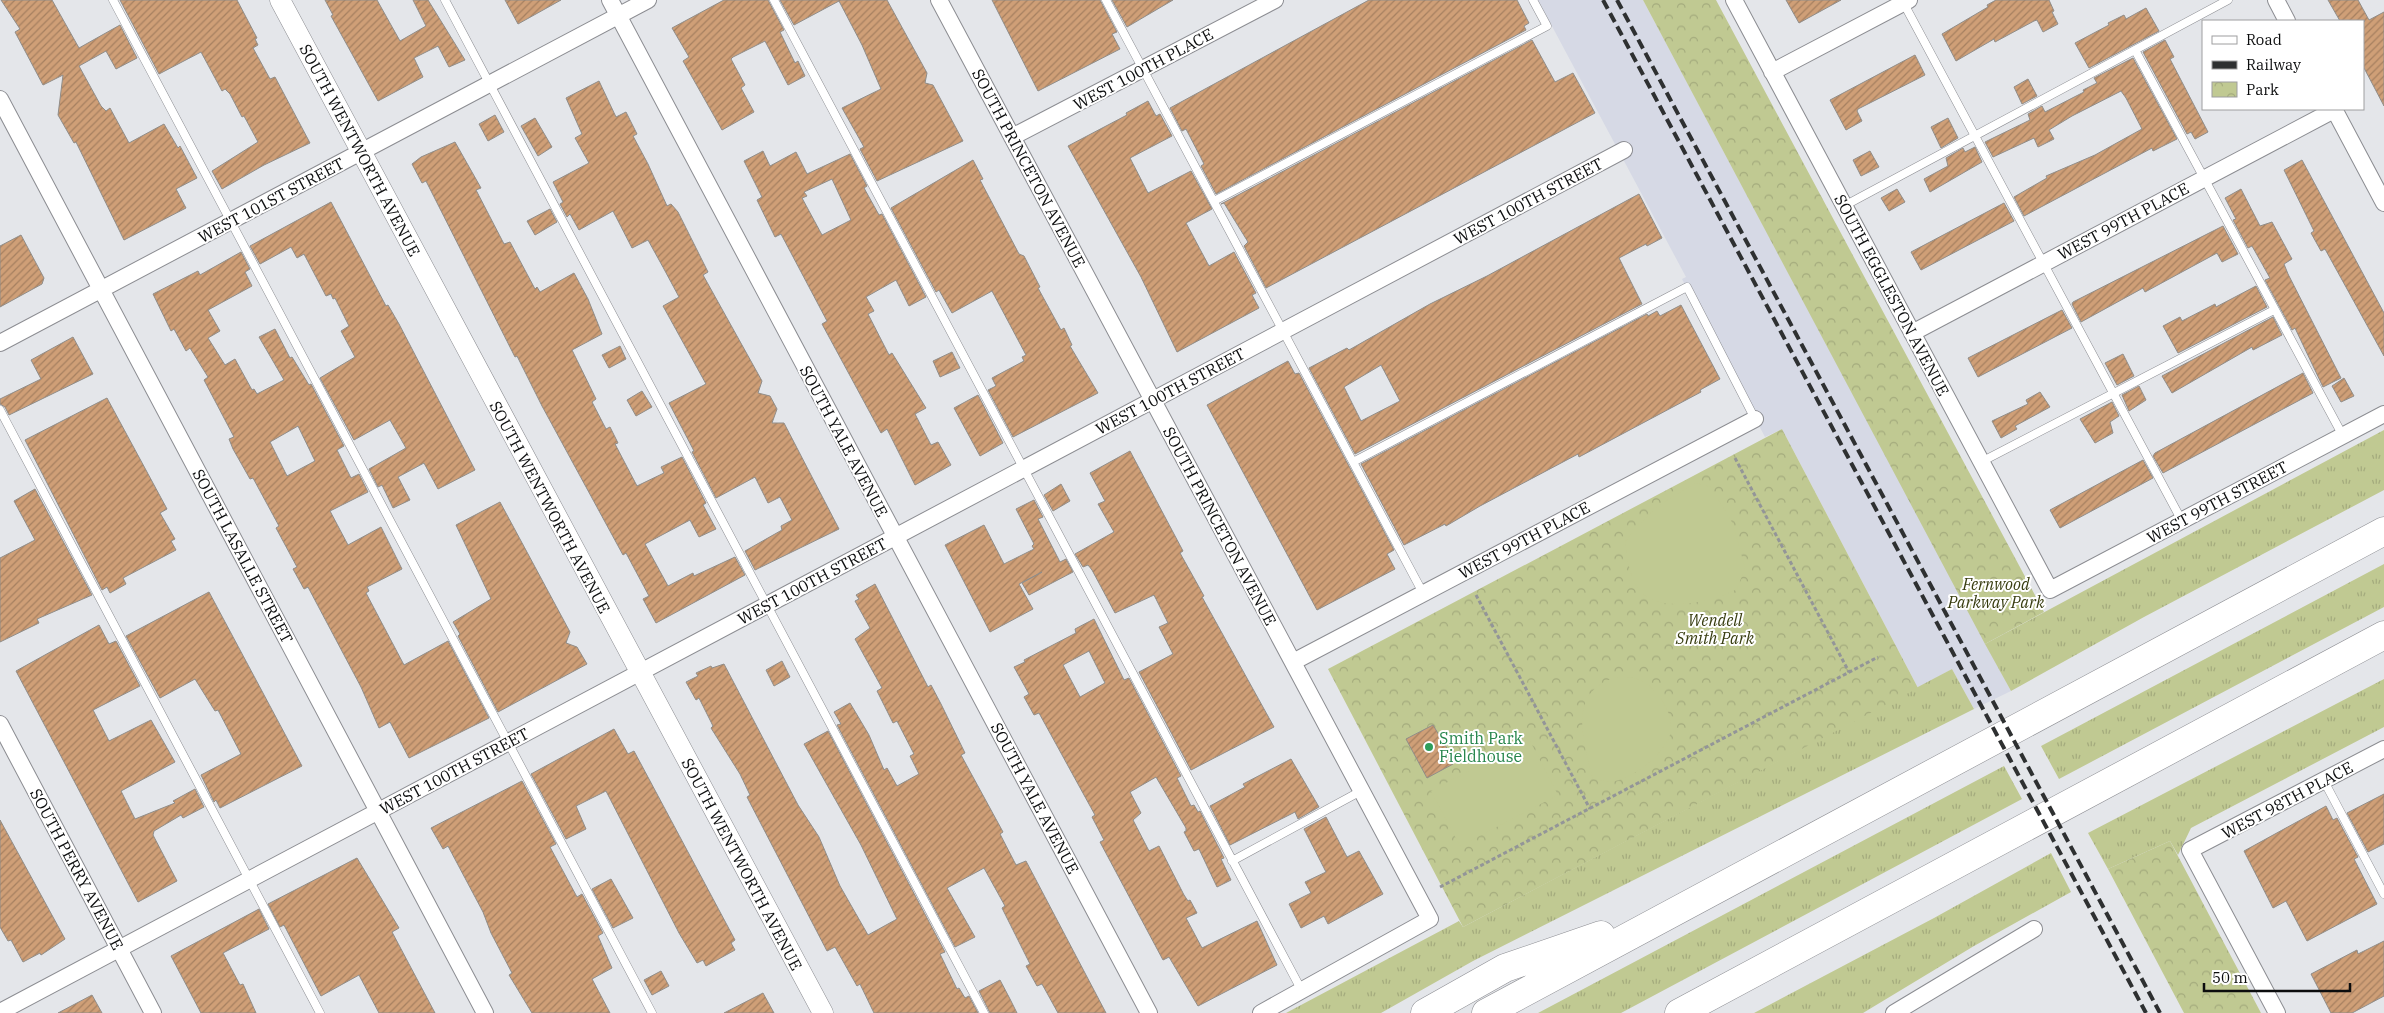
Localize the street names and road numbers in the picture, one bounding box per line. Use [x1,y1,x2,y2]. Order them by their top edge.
street label: WEST 100TH PLACE [1070,24,1216,114]
street label: SOUTH WENTWORTH AVENUE [295,40,425,260]
street label: SOUTH PRINCETON AVENUE [968,65,1090,271]
street label: WEST 101ST STREET [195,153,347,247]
street label: WEST 100TH STREET [1450,153,1606,249]
street label: WEST 99TH PLACE [2054,178,2192,264]
street label: SOUTH EGGLESTON AVENUE [1830,191,1954,399]
street label: WEST 100TH STREET [1092,343,1248,439]
street label: SOUTH YALE AVENUE [796,362,892,520]
street label: SOUTH WENTWORTH AVENUE [485,397,615,617]
street label: SOUTH PRINCETON AVENUE [1159,423,1281,629]
street label: WEST 99TH STREET [2143,456,2291,548]
street label: SOUTH LASALLE STREET [189,465,297,647]
street label: WEST 99TH PLACE [1455,497,1593,583]
street label: WEST 100TH STREET [734,533,890,629]
street label: SOUTH YALE AVENUE [987,719,1083,877]
street label: WEST 100TH STREET [376,723,532,819]
street label: SOUTH WENTWORTH AVENUE [677,754,807,974]
street label: WEST 98TH PLACE [2218,757,2356,843]
street label: SOUTH PERRY AVENUE [26,785,128,953]

